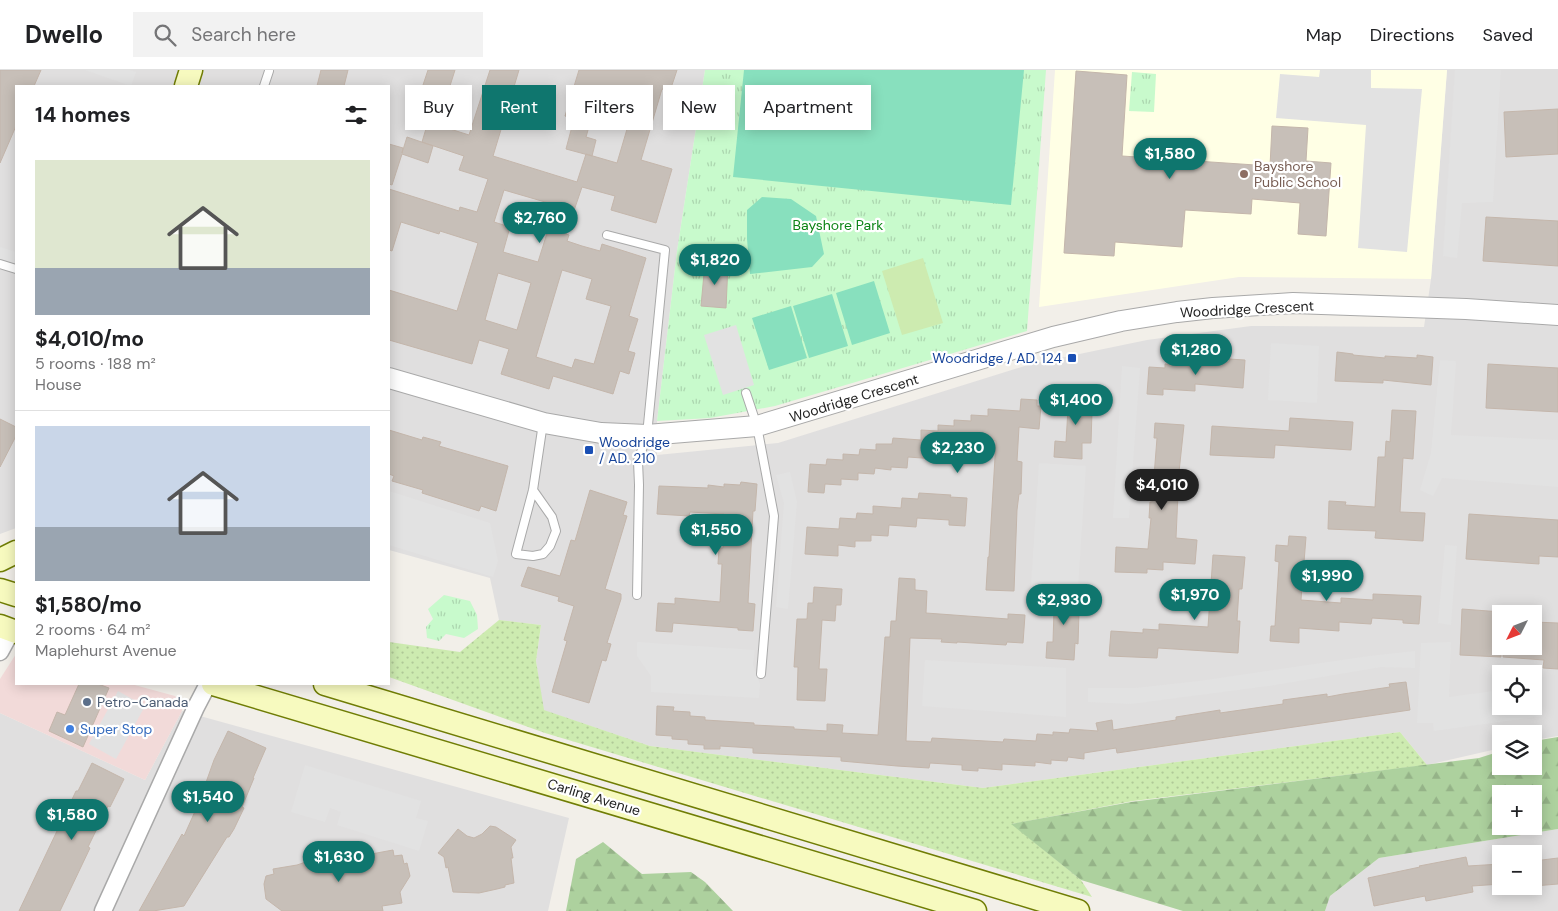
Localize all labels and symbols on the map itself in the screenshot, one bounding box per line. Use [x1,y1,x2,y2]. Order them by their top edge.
pin: $1,580 [1129,138,1211,180]
place label: Bayshore Public School [1254,157,1341,191]
marker: Bayshore Public School [1238,168,1250,180]
pin: $2,760 [499,202,581,244]
park label: Bayshore Park [793,216,883,234]
pin: $1,820 [674,244,756,286]
street label: Woodridge Crescent [1180,297,1314,321]
pin: $1,280 [1155,334,1237,376]
place label: Woodridge / AD. 124 [932,349,1062,367]
marker: Woodridge / AD. 124 [1066,352,1078,364]
street label: Woodridge Crescent [787,370,921,426]
pin: $1,400 [1035,384,1117,426]
pin: $2,230 [917,432,999,474]
place label: Woodridge / AD. 210 [599,433,670,467]
marker: Woodridge / AD. 210 [583,444,595,456]
pin: $4,010 [1121,468,1203,511]
pin: $1,550 [675,514,757,556]
pin: $1,990 [1286,560,1368,602]
pin: $1,970 [1154,578,1236,621]
pin: $2,930 [1023,584,1105,626]
north arrow [1492,605,1542,655]
place label: Petro-Canada [97,693,188,711]
marker: Petro-Canada [81,696,93,708]
place label: Super Stop [80,720,152,738]
marker: Super Stop [64,723,76,735]
street label: Carling Avenue [545,774,643,820]
pin: $1,540 [167,780,249,823]
pin: $1,580 [31,798,113,841]
pin: $1,630 [298,840,380,883]

